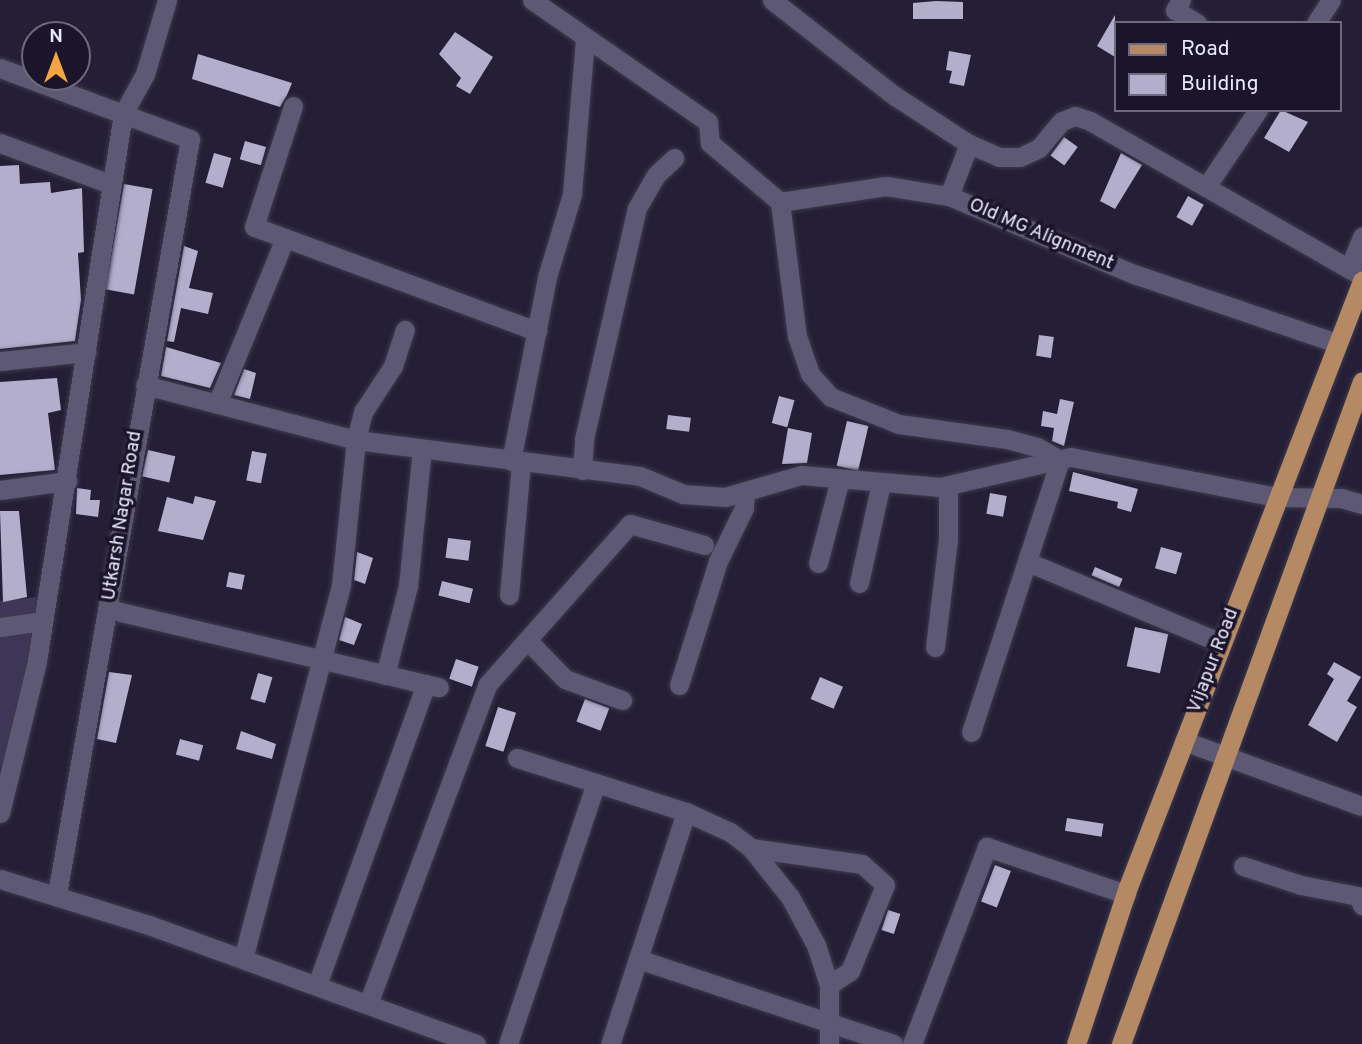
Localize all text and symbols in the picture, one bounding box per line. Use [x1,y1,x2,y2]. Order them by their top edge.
north arrow [21,21,91,91]
legend [1114,21,1341,112]
text: N [49,25,63,49]
text: Road [1181,36,1230,63]
text: Building [1181,71,1259,98]
street label: Old MG Alignment [965,194,1117,276]
street label: Utkarsh Nagar Road [98,430,148,602]
street label: Vijapur Road [1184,605,1244,717]

